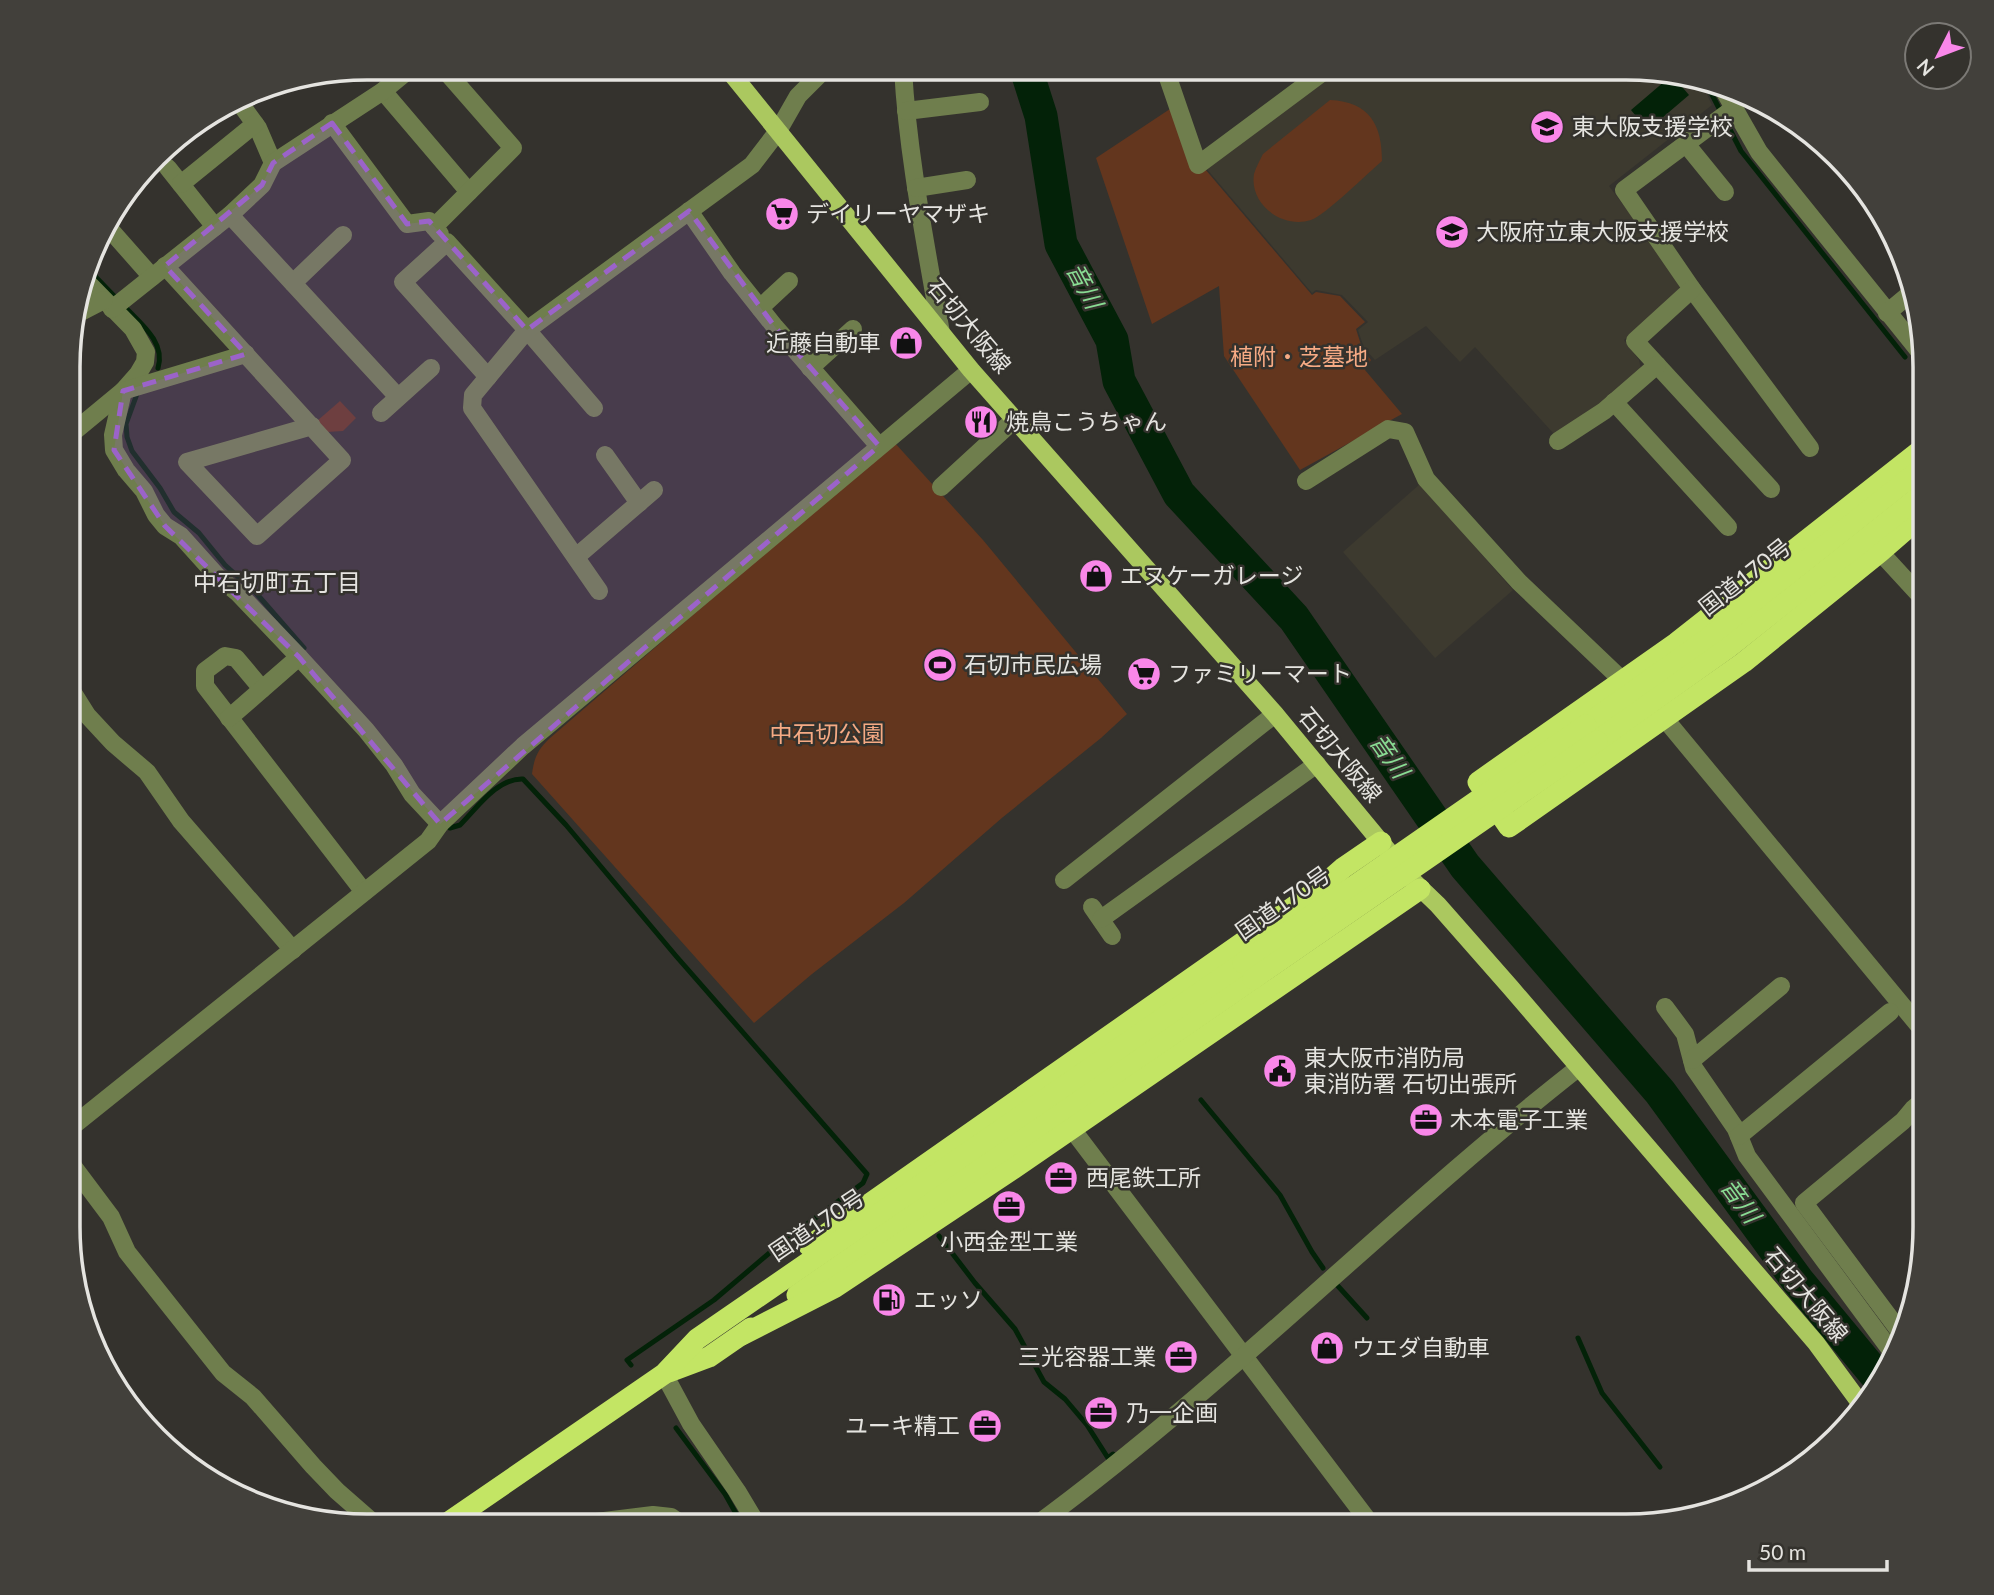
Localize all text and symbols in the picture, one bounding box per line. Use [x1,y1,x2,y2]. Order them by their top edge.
north arrow [1903,21,1973,91]
text: N [1912,55,1938,81]
school or university icon: 東大阪支援学校 [1528,108,1566,146]
place label: 東大阪支援学校 [1572,112,1733,140]
supermarket icon: デイリーヤマザキ [763,195,801,233]
place label: デイリーヤマザキ [806,199,990,227]
school or university icon: 大阪府立東大阪支援学校 [1433,213,1471,251]
place label: 大阪府立東大阪支援学校 [1476,217,1729,245]
water label: 音川 [1061,257,1111,316]
street label: 石切大阪線 [922,272,1017,378]
shop icon: 近藤自動車 [887,324,925,362]
place label: 近藤自動車 [766,328,881,356]
park label: 植附・芝墓地 [1230,342,1368,370]
restaurant icon: 焼鳥こうちゃん [962,403,1000,441]
place label: 焼鳥こうちゃん [1006,407,1167,435]
street label: 国道170号 [1693,532,1796,621]
shop icon: エヌケーガレージ [1077,557,1115,595]
place label: エヌケーガレージ [1120,561,1304,589]
district label: 中石切町五丁目 [193,567,361,596]
sports icon: 石切市民広場 [921,646,959,684]
place label: 石切市民広場 [964,650,1102,678]
supermarket icon: ファミリーマート [1125,655,1163,693]
place label: ファミリーマート [1168,659,1352,687]
street label: 石切大阪線 [1293,701,1388,807]
park label: 中石切公園 [770,719,885,747]
water label: 音川 [1365,727,1418,786]
street label: 国道170号 [1230,859,1335,945]
place label: 東大阪市消防局 東消防署 石切出張所 [1304,1043,1517,1097]
public building icon: 東大阪市消防局 東消防署 石切出張所 [1261,1052,1299,1090]
office icon: 木本電子工業 [1407,1101,1445,1139]
place label: 木本電子工業 [1450,1105,1588,1133]
office icon: 西尾鉄工所 [1042,1159,1080,1197]
place label: 西尾鉄工所 [1086,1163,1201,1191]
water label: 音川 [1715,1172,1769,1230]
street label: 国道170号 [763,1182,869,1266]
office icon: 小西金型工業 [990,1188,1028,1226]
place label: 小西金型工業 [940,1227,1078,1255]
street label: 石切大阪線 [1759,1241,1854,1347]
fuel station icon: エッソ [870,1281,908,1319]
place label: エッソ [914,1285,983,1313]
shop icon: ウエダ自動車 [1308,1329,1346,1367]
place label: ウエダ自動車 [1352,1333,1490,1361]
office icon: 三光容器工業 [1162,1338,1200,1376]
place label: 三光容器工業 [1018,1342,1156,1370]
office icon: 乃一企画 [1082,1394,1120,1432]
place label: 乃一企画 [1126,1398,1218,1426]
office icon: ユーキ精工 [966,1407,1004,1445]
place label: ユーキ精工 [845,1411,960,1439]
scale bar [1749,1528,1887,1572]
text: 50 m [1759,1539,1806,1564]

